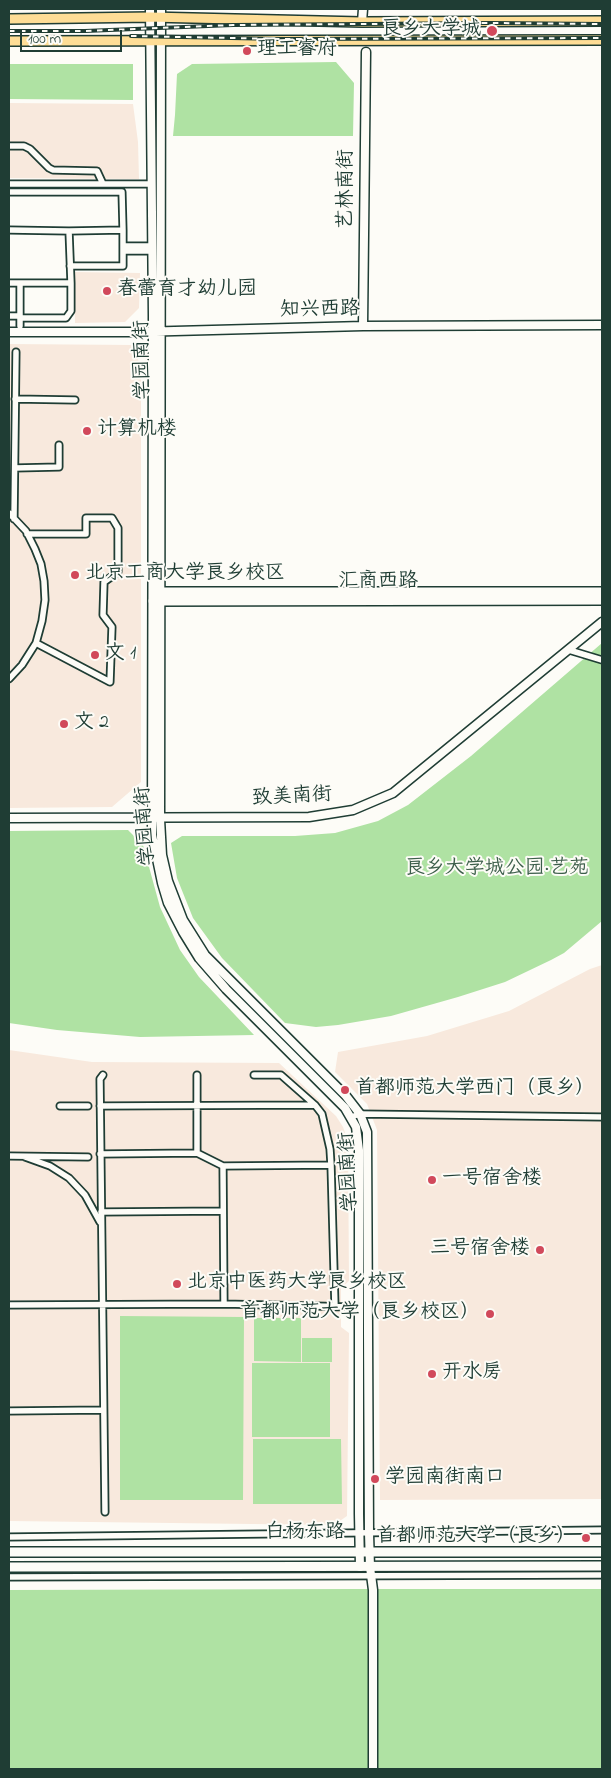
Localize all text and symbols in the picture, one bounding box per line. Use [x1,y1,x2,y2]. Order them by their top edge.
place label: 良乡大学城 [381,19,481,43]
scale bar [22,20,125,52]
marker: 良乡大学城 [485,24,499,38]
text: 100 m [28,28,61,50]
place label: 理工睿府 [257,39,337,63]
marker: 理工睿府 [241,45,253,57]
street label: 艺林南街 [336,149,360,229]
place label: 春蕾育才幼儿园 [117,279,257,303]
marker: 春蕾育才幼儿园 [101,285,113,297]
street label: 知兴西路 [280,298,360,324]
street label: 学园南街 [131,320,157,400]
place label: 计算机楼 [97,419,177,443]
marker: 计算机楼 [81,425,93,437]
place label: 北京工商大学良乡校区 [85,563,285,587]
marker: 北京工商大学良乡校区 [69,569,81,581]
street label: 汇商西路 [338,571,418,595]
place label: 文 1 [105,643,136,667]
marker: 文 1 [89,649,101,661]
place label: 文 2 [74,712,109,736]
marker: 文 2 [58,718,70,730]
street label: 致美南街 [251,784,333,812]
street label: 学园南街 [132,785,162,867]
park label: 良乡大学城公园·艺苑 [405,858,589,882]
place label: 首都师范大学西门（良乡） [355,1078,595,1102]
marker: 首都师范大学西门（良乡） [339,1084,351,1096]
street label: 学园南街 [336,1131,364,1213]
place label: 一号宿舍楼 [442,1168,542,1192]
marker: 一号宿舍楼 [426,1174,438,1186]
place label: 三号宿舍楼 [430,1238,530,1262]
marker: 三号宿舍楼 [534,1244,546,1256]
place label: 北京中医药大学良乡校区 [187,1272,407,1296]
marker: 北京中医药大学良乡校区 [171,1278,183,1290]
place label: 首都师范大学（良乡校区） [240,1302,480,1326]
marker: 首都师范大学（良乡校区） [484,1308,496,1320]
place label: 开水房 [442,1362,502,1386]
marker: 开水房 [426,1368,438,1380]
place label: 学园南街南口 [385,1467,505,1491]
marker: 学园南街南口 [369,1473,381,1485]
street label: 白杨东路 [265,1522,345,1546]
place label: 首都师范大学（良乡） [376,1526,576,1550]
marker: 首都师范大学（良乡） [580,1532,592,1544]

